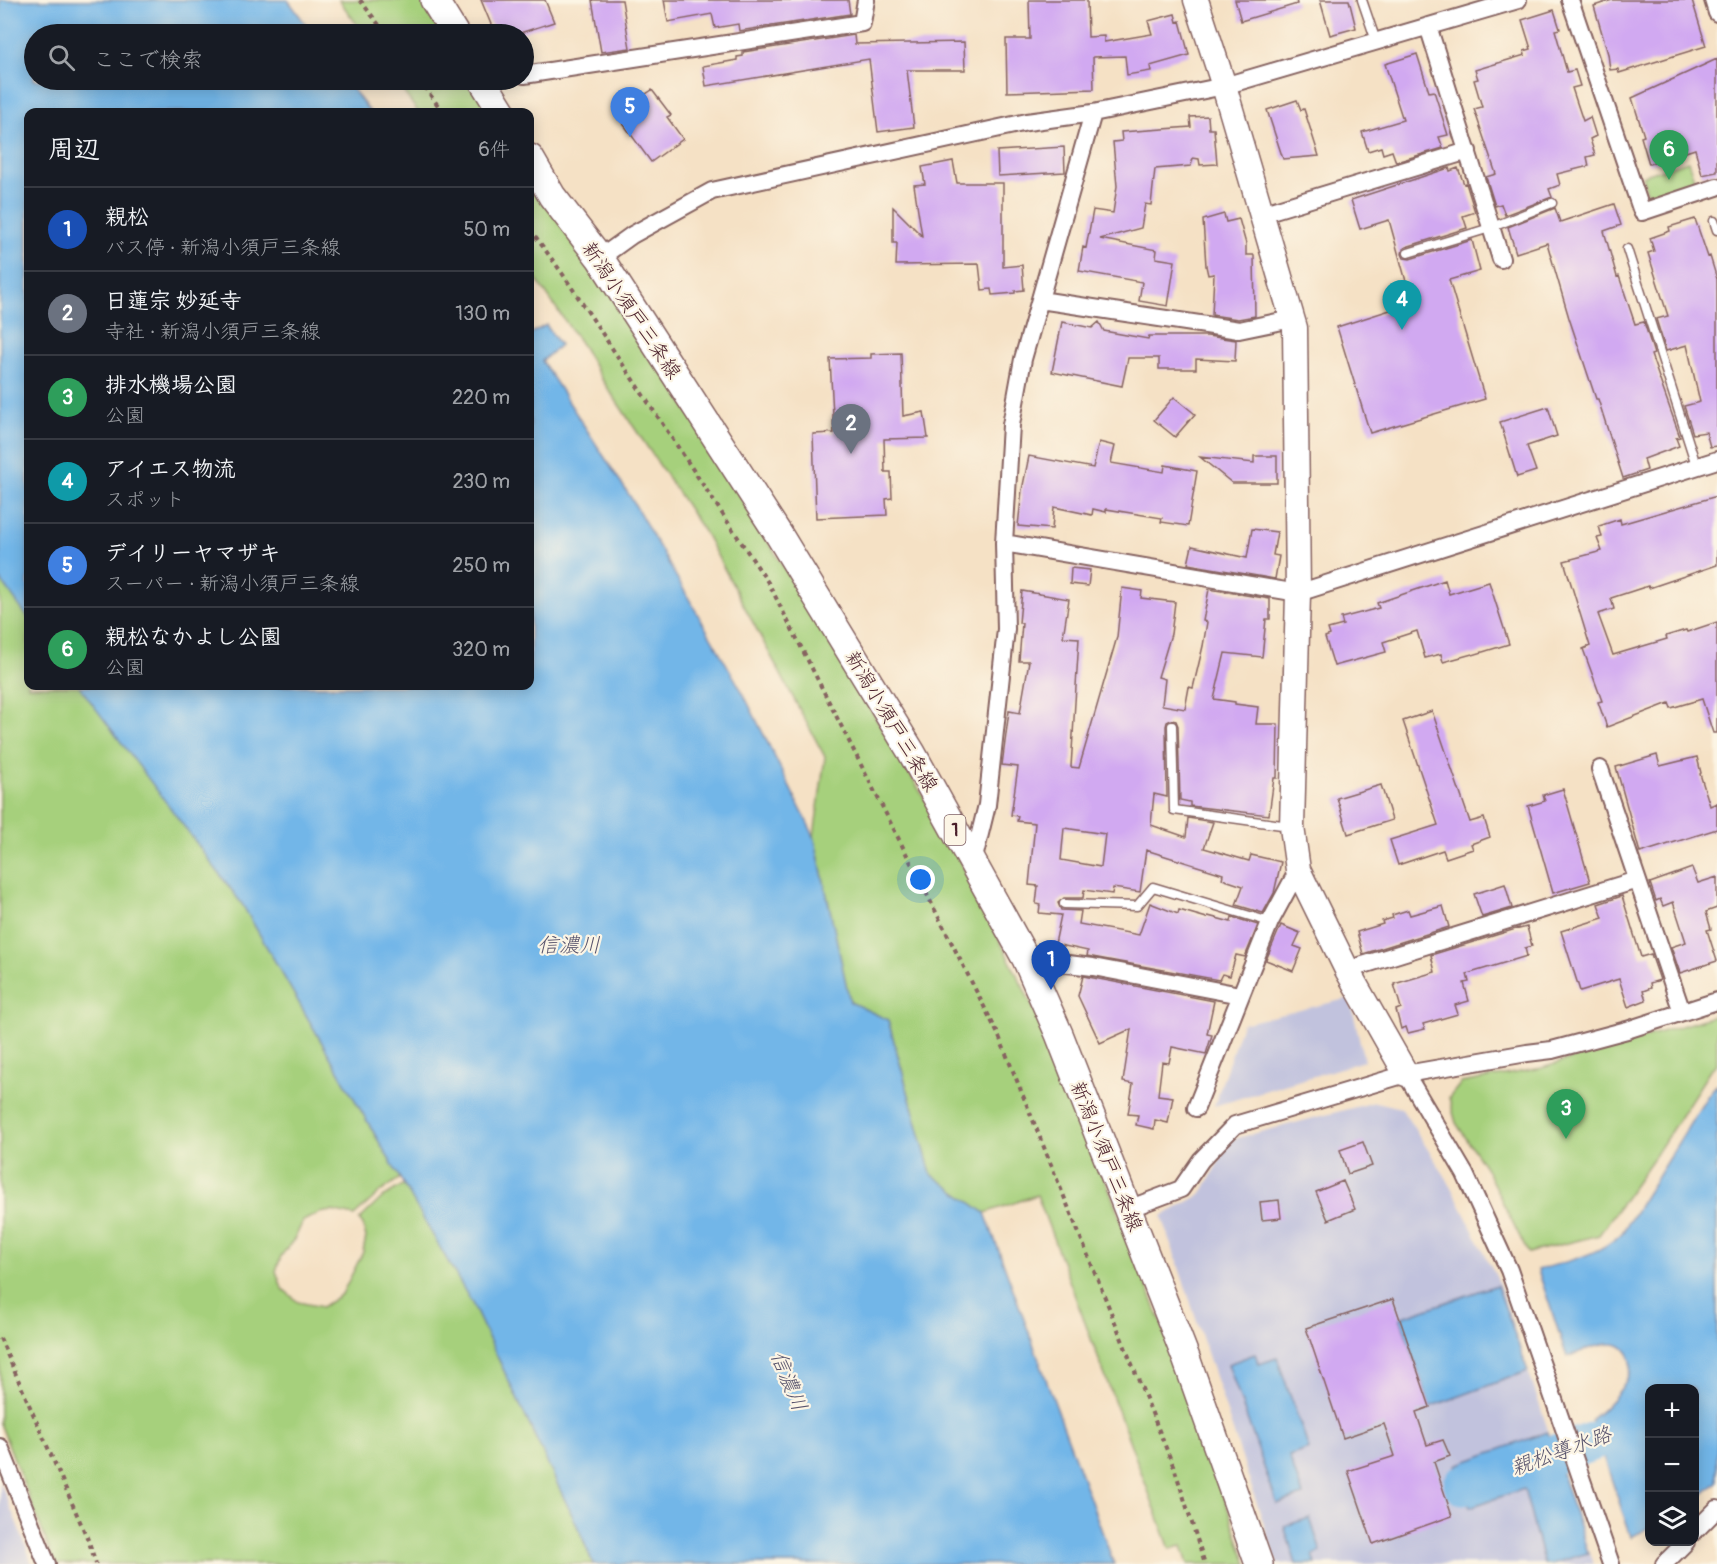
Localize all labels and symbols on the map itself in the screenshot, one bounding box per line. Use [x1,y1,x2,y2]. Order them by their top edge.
pin: 5 [610,88,650,137]
pin: 6 [1650,130,1688,180]
street label: 新潟小須戸三条線 [576,237,687,384]
pin: 4 [1382,280,1422,330]
pin: 2 [832,404,870,454]
street label: 新潟小須戸三条線 [840,646,943,796]
road number: 1 [944,815,966,845]
your location [906,865,935,894]
water label: 信濃川 [538,932,601,959]
pin: 1 [1032,940,1070,990]
street label: 新潟小須戸三条線 [1065,1077,1148,1235]
pin: 3 [1546,1090,1586,1139]
water label: 信濃川 [764,1347,813,1415]
water label: 親松導水路 [1507,1420,1616,1482]

